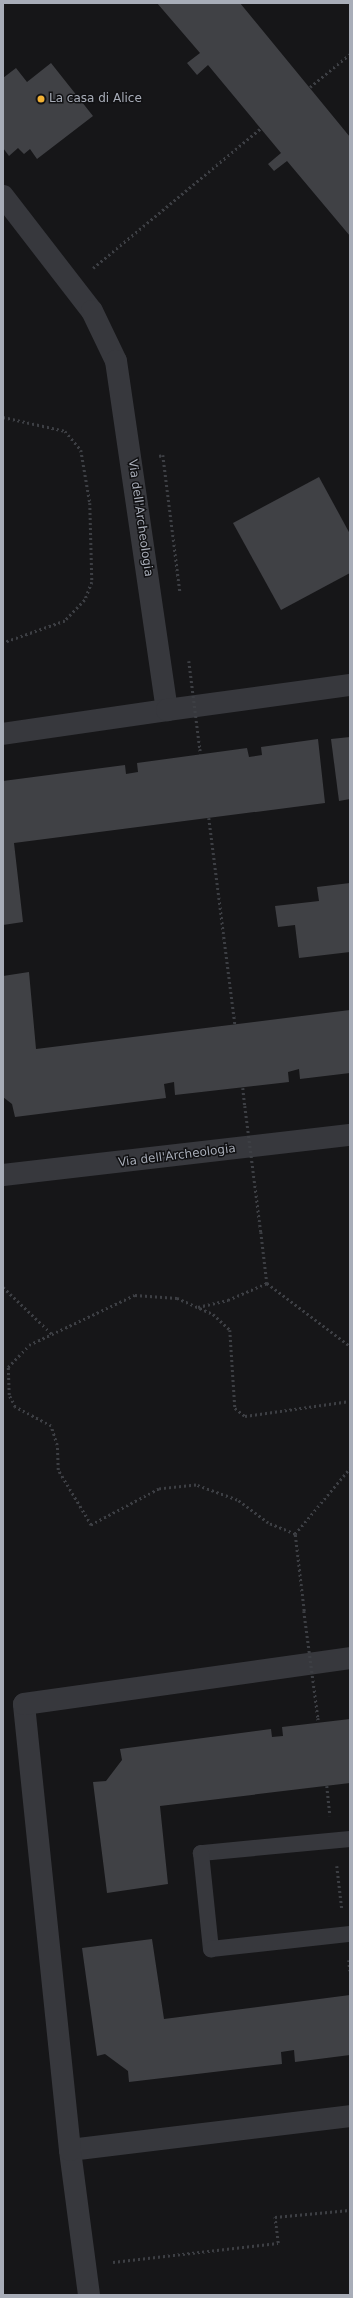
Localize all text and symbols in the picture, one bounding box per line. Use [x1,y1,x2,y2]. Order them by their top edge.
place label: La casa di Alice [49,92,142,106]
marker: La casa di Alice [36,94,46,104]
street label: Via dell'Archeologia [125,458,155,578]
street label: Via dell'Archeologia [117,1142,237,1170]

